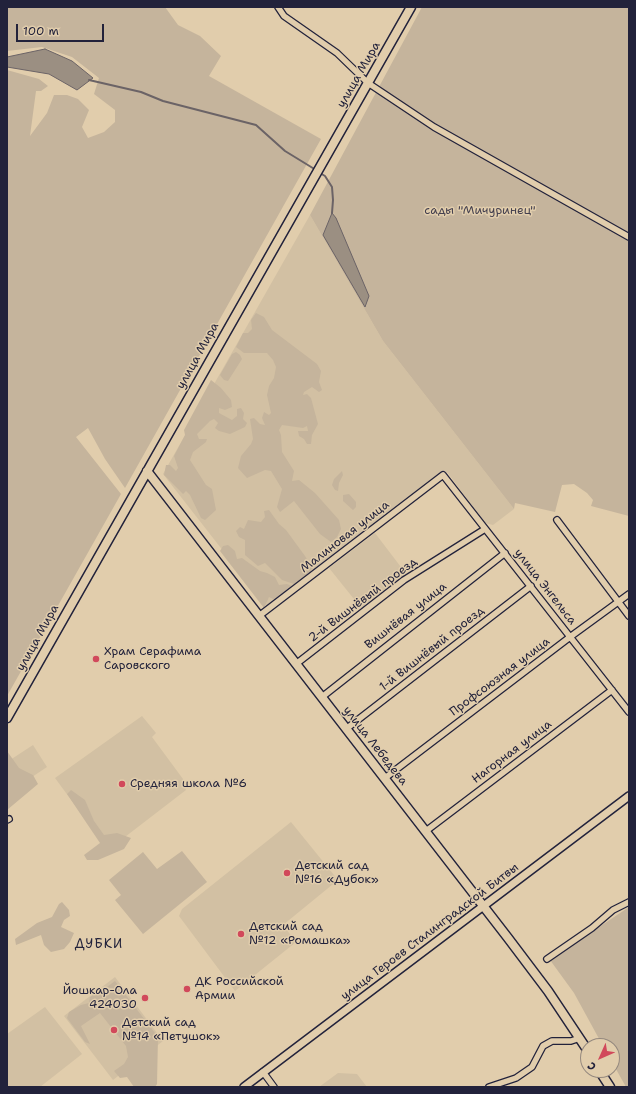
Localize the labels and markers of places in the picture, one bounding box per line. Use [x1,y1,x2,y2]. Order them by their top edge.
place label: Храм Серафима Саровского [104,645,201,673]
marker: Храм Серафима Саровского [91,654,101,664]
place label: Средняя школа №6 [130,777,247,791]
marker: Средняя школа №6 [117,779,127,789]
place label: Детский сад №16 «Дубок» [295,859,379,887]
marker: Детский сад №16 «Дубок» [282,868,292,878]
place label: Детский сад №12 «Ромашка» [249,920,350,948]
marker: Детский сад №12 «Ромашка» [236,929,246,939]
place label: ДК Российской Армии [195,975,284,1003]
place label: Йошкар-Ола 424030 [63,984,137,1012]
marker: ДК Российской Армии [182,984,192,994]
marker: Йошкар-Ола 424030 [140,993,150,1003]
place label: Детский сад №14 «Петушок» [122,1016,220,1044]
marker: Детский сад №14 «Петушок» [109,1025,119,1035]

